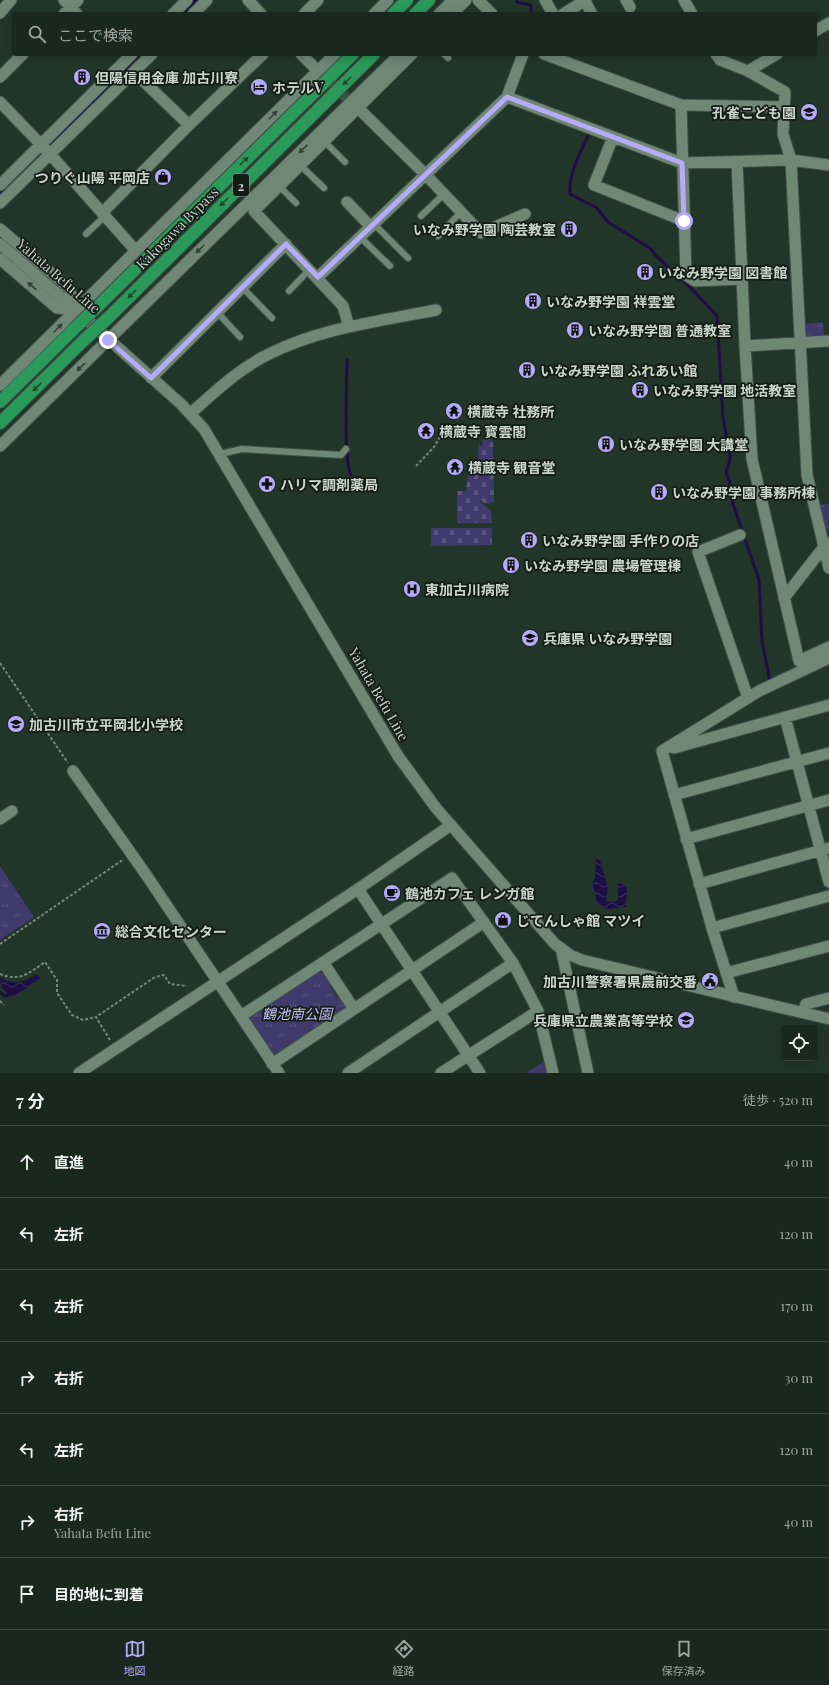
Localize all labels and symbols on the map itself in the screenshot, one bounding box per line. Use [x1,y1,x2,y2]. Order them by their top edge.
building icon: 但陽信用金庫 加古川寮 [72,67,92,87]
place label: 但陽信用金庫 加古川寮 [95,68,238,87]
hotel icon: ホテルV [249,77,269,97]
one-way arrow [342,77,352,86]
place label: ホテルV [272,78,324,97]
school or university icon: 孔雀こども園 [799,102,819,122]
place label: 孔雀こども園 [712,103,796,122]
one-way arrow [268,110,278,120]
one-way arrow [298,144,308,154]
one-way arrow [239,156,249,166]
shop icon: つりぐ山陽 平岡店 [153,167,173,187]
place label: つりぐ山陽 平岡店 [35,168,150,187]
road number: 2 [233,174,249,196]
street label: Kakogawa Bypass [132,183,222,273]
one-way arrow [219,197,229,207]
route start [675,212,693,230]
building icon: いなみ野学園 陶芸教室 [559,219,579,239]
place label: いなみ野学園 陶芸教室 [413,220,556,239]
street label: Yahata Befu Line [13,234,105,318]
one-way arrow [195,244,205,254]
building icon: いなみ野学園 図書館 [635,262,655,282]
place label: いなみ野学園 図書館 [658,263,787,282]
one-way arrow [27,282,36,291]
one-way arrow [127,289,137,299]
building icon: いなみ野学園 祥雲堂 [523,291,543,311]
place label: いなみ野学園 祥雲堂 [546,292,675,311]
building icon: いなみ野学園 普通教室 [565,320,585,340]
place label: いなみ野学園 普通教室 [588,321,731,340]
one-way arrow [53,323,63,333]
route end [99,331,117,349]
building icon: いなみ野学園 ふれあい館 [517,360,537,380]
place label: いなみ野学園 ふれあい館 [540,361,697,380]
one-way arrow [76,362,86,372]
building icon: いなみ野学園 地活教室 [630,380,650,400]
place label: いなみ野学園 地活教室 [653,381,796,400]
one-way arrow [32,382,42,392]
temple icon: 横蔵寺 社務所 [444,401,464,421]
place label: 横蔵寺 社務所 [467,402,554,421]
temple icon: 横蔵寺 寳雲閣 [416,421,436,441]
place label: 横蔵寺 寳雲閣 [439,422,526,441]
building icon: いなみ野学園 大講堂 [596,434,616,454]
place label: いなみ野学園 大講堂 [619,435,748,454]
temple icon: 横蔵寺 観音堂 [445,457,465,477]
place label: 横蔵寺 観音堂 [468,458,555,477]
pharmacy icon: ハリマ調剤薬局 [257,474,277,494]
place label: ハリマ調剤薬局 [280,475,378,494]
building icon: いなみ野学園 事務所棟 [649,482,669,502]
place label: いなみ野学園 事務所棟 [672,483,815,502]
building icon: いなみ野学園 手作りの店 [519,530,539,550]
place label: いなみ野学園 手作りの店 [542,531,699,550]
building icon: いなみ野学園 農場管理棟 [501,555,521,575]
place label: いなみ野学園 農場管理棟 [524,556,681,575]
hospital icon: 東加古川病院 [402,579,422,599]
place label: 東加古川病院 [425,580,509,599]
school or university icon: 兵庫県 いなみ野学園 [520,628,540,648]
place label: 兵庫県 いなみ野学園 [543,629,672,648]
street label: Yahata Befu Line [344,643,413,744]
school or university icon: 加古川市立平岡北小学校 [6,714,26,734]
place label: 加古川市立平岡北小学校 [29,715,183,734]
cafe icon: 鶴池カフェ レンガ館 [382,883,402,903]
place label: 鶴池カフェ レンガ館 [405,884,534,903]
shop icon: じてんしゃ館 マツイ [493,910,513,930]
place label: じてんしゃ館 マツイ [516,911,645,930]
museum icon: 総合文化センター [92,921,112,941]
place label: 総合文化センター [115,922,227,941]
public building icon: 加古川警察署県農前交番 [700,971,720,991]
place label: 加古川警察署県農前交番 [543,972,697,991]
park label: 鶴池南公園 [262,1004,334,1023]
school or university icon: 兵庫県立農業高等学校 [676,1010,696,1030]
place label: 兵庫県立農業高等学校 [533,1011,673,1030]

